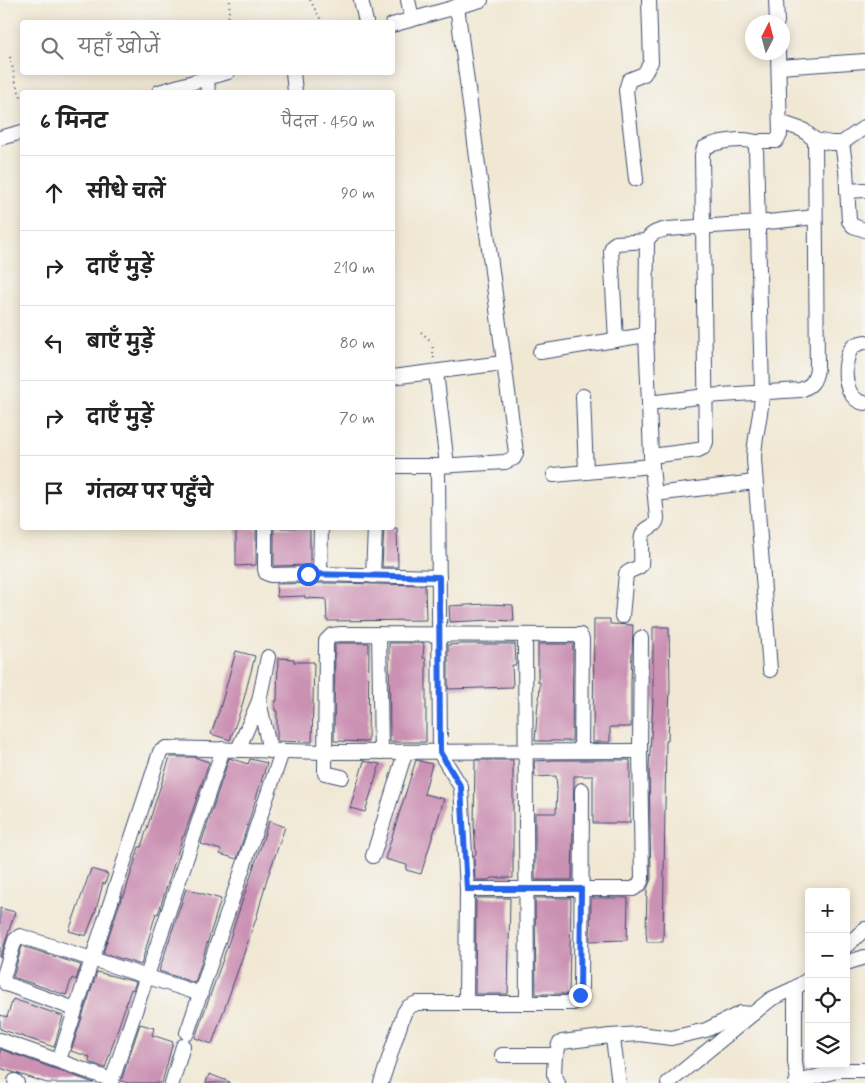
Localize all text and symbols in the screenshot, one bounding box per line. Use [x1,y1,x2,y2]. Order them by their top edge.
north arrow [745,15,790,60]
search box [20,20,395,75]
icon: search [38,34,66,62]
text: यहाँ खोजें [78,35,160,60]
text: 6 मिनट [40,108,107,136]
text: पैदल · 450 m [281,112,375,133]
icon: ahead [40,179,68,207]
text: सीधे चलें [87,180,165,205]
text: 90 m [341,183,375,204]
icon: right [40,254,68,282]
text: दाएँ मुड़ें [87,255,153,280]
text: 210 m [334,258,375,279]
icon: left [40,329,68,357]
text: बाएँ मुड़ें [87,330,154,355]
text: 80 m [340,333,375,354]
icon: right [40,404,68,432]
text: दाएँ मुड़ें [87,405,153,430]
text: 70 m [339,408,375,429]
icon: arrive [40,479,68,507]
text: गंतव्य पर पहुँचे [87,480,213,505]
route start [297,563,320,586]
map controls [805,888,850,1068]
button: + [805,888,850,933]
button: − [805,933,850,978]
button: locate [805,978,850,1023]
route end [569,984,592,1007]
button: layers [805,1023,850,1068]

